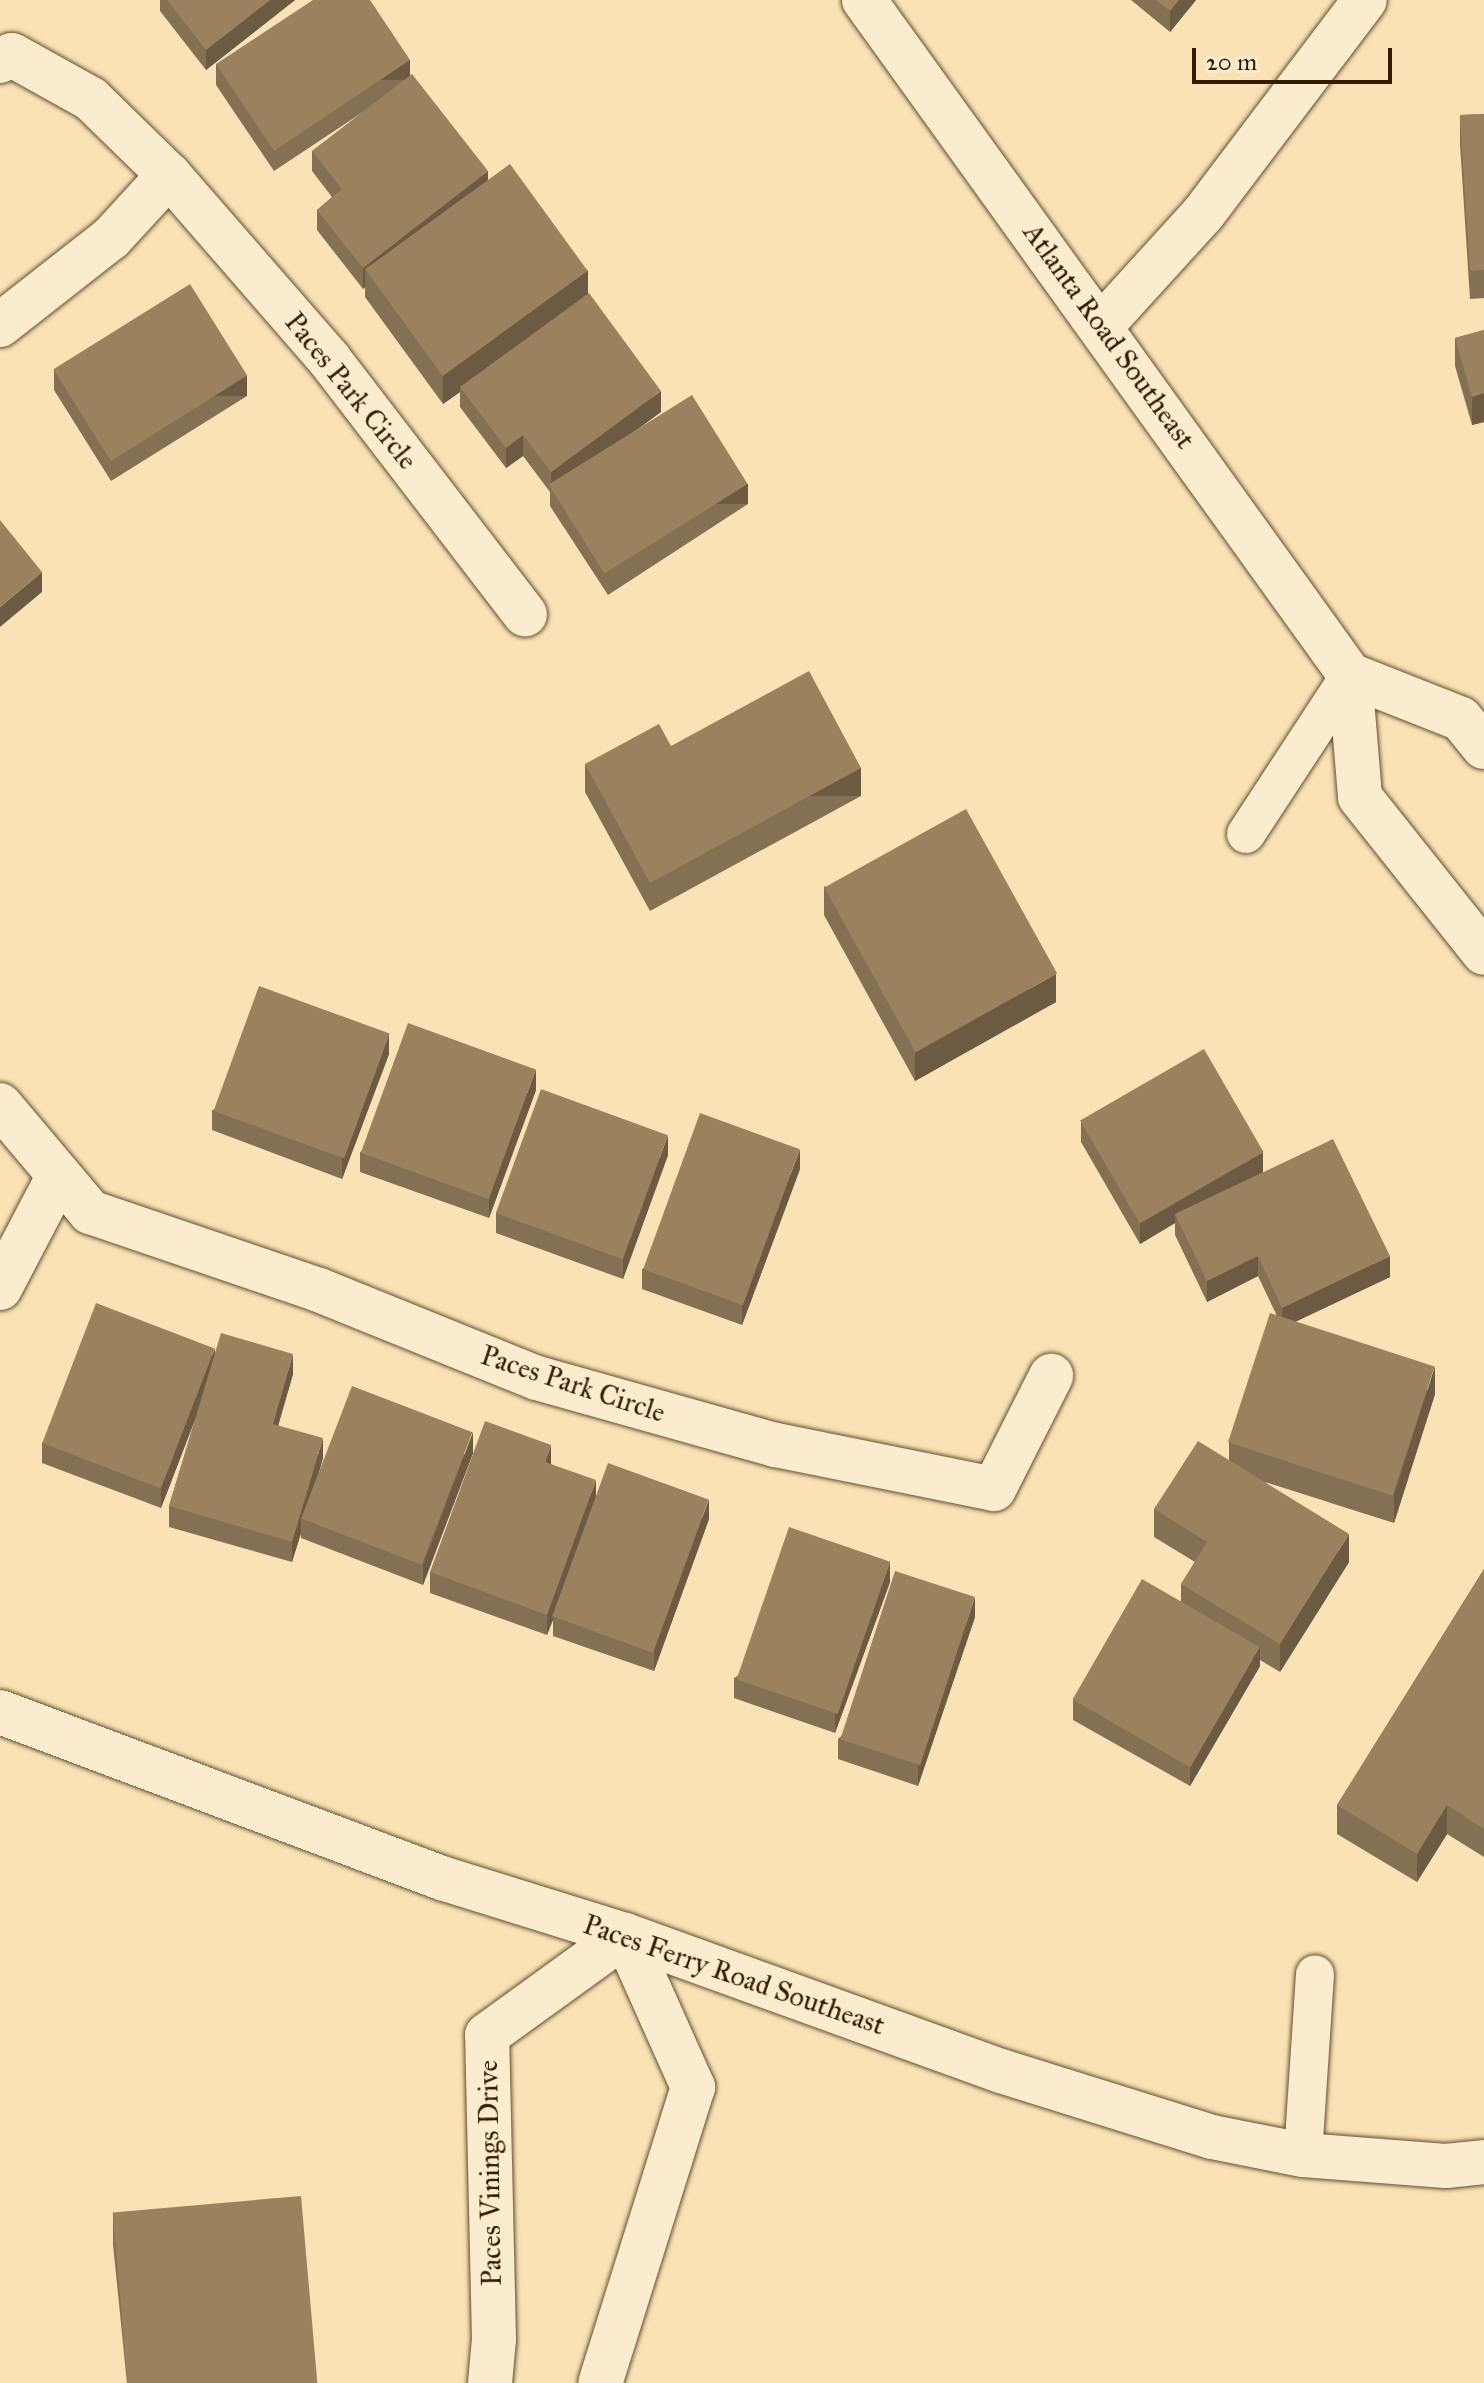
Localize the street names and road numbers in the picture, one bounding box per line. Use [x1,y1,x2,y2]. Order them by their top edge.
street label: Atlanta Road Southeast [1016,217,1202,455]
street label: Paces Park Circle [278,306,424,476]
street label: Paces Park Circle [477,1338,669,1430]
street label: Paces Ferry Road Southeast [579,1908,889,2042]
street label: Paces Vinings Drive [471,2060,509,2286]

